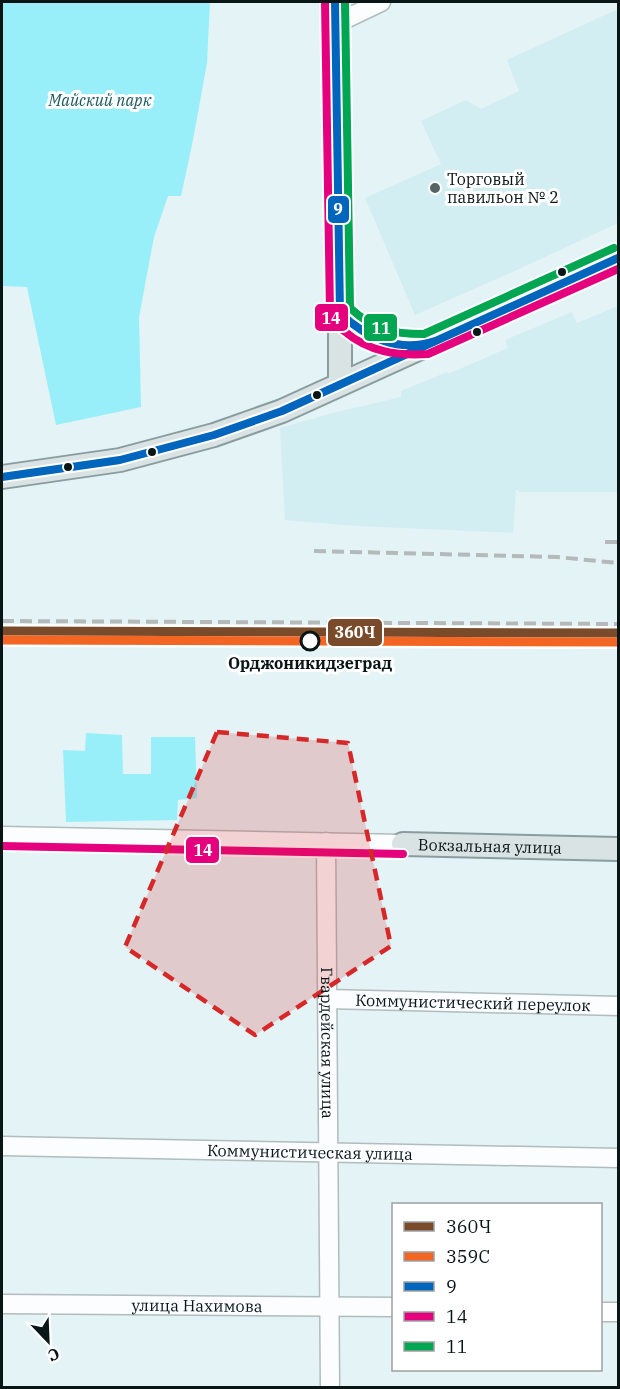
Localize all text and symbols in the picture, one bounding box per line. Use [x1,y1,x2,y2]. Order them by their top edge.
park label: Майский парк [48,90,152,110]
place label: Торговый павильон № 2 [447,169,559,207]
marker: Торговый павильон № 2 [428,181,442,195]
line badge: 9 [327,195,350,224]
text: 9 [333,199,343,219]
unlabelled marker [556,266,568,278]
line badge: 14 [314,303,349,332]
text: 14 [321,308,341,328]
line badge: 11 [363,313,398,342]
text: 11 [371,318,391,338]
unlabelled marker [471,326,483,338]
unlabelled marker [311,389,323,401]
unlabelled marker [146,446,158,458]
unlabelled marker [62,461,74,473]
line badge: 360Ч [327,618,383,647]
text: 360Ч [335,622,375,642]
marker: Орджоникидзеград [300,631,320,651]
place label: Орджоникидзеград [228,653,393,673]
street label: Вокзальная улица [418,834,562,858]
line badge: 14 [185,836,220,864]
text: 14 [193,840,213,860]
street label: Гвардейская улица [317,967,338,1119]
street label: Коммунистический переулок [355,990,591,1015]
street label: Коммунистическая улица [207,1140,413,1164]
legend [392,1203,602,1371]
text: 360Ч [446,1215,491,1238]
text: 359С [446,1245,490,1268]
text: 9 [446,1275,457,1298]
street label: улица Нахимова [131,1295,263,1316]
text: 14 [446,1305,468,1328]
north arrow [18,1311,78,1371]
text: 11 [446,1335,468,1358]
text: С [45,1344,63,1366]

